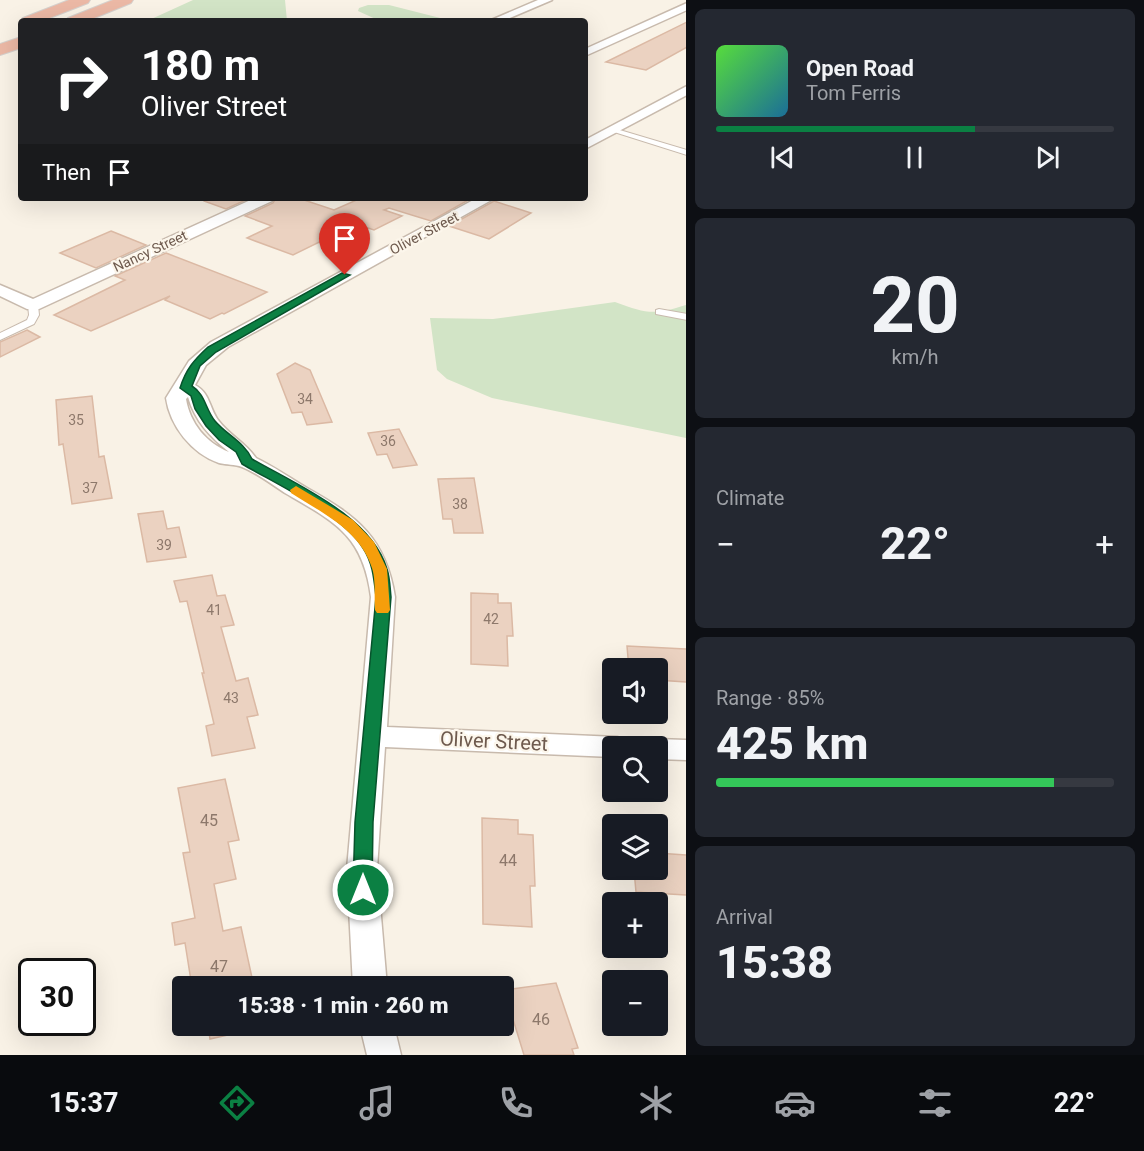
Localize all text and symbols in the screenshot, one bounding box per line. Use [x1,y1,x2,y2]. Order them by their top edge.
text: 180 m [141,41,260,90]
icon: right [42,42,120,120]
text: Open Road [806,56,914,81]
text: Tom Ferris [806,81,901,105]
text: Oliver Street [141,91,287,123]
icon: previous [766,141,799,174]
icon: pause [898,141,931,174]
icon: next [1031,141,1064,174]
icon: arrive [103,156,136,189]
text: Then [42,160,91,185]
street label: Oliver Street [387,208,462,258]
pin [319,213,370,275]
icon: arrive [328,222,361,255]
street label: Nancy Street [111,227,190,275]
text: 20 [870,260,960,351]
text: km/h [892,345,938,369]
house number: 34 [297,391,313,407]
house number: 35 [68,412,84,428]
house number: 36 [380,433,396,449]
house number: 37 [82,480,98,496]
text: Climate [716,486,784,510]
house number: 38 [452,496,468,512]
text: 22° [880,517,950,570]
text: − [716,525,735,564]
text: + [1095,525,1114,564]
house number: 39 [156,537,172,553]
house number: 41 [206,602,222,618]
house number: 42 [483,611,499,627]
map controls [602,658,668,1036]
button: sound [602,658,668,724]
text: Range · 85% [716,686,824,710]
house number: 43 [223,690,239,706]
text: 425 km [716,717,868,770]
street label: Oliver Street [439,726,549,756]
button: search [602,736,668,802]
house number: 45 [200,811,218,830]
button: layers [602,814,668,880]
house number: 44 [499,851,517,870]
position arrow [331,858,395,922]
button: + [602,892,668,958]
text: Arrival [716,905,773,929]
text: 15:38 [716,936,833,989]
house number: 47 [210,957,228,976]
speed limit sign: 30 [18,958,96,1036]
button: − [602,970,668,1036]
text: 15:38 · 1 min · 260 m [238,993,448,1018]
house number: 46 [532,1010,550,1029]
icon: directions [216,1082,258,1124]
icon: music [356,1082,398,1124]
icon: phone [495,1082,537,1124]
icon: climate [635,1082,677,1124]
icon: car [774,1082,816,1124]
icon: filters [914,1082,956,1124]
text: 15:37 [49,1087,118,1119]
text: 22° [1054,1087,1095,1119]

